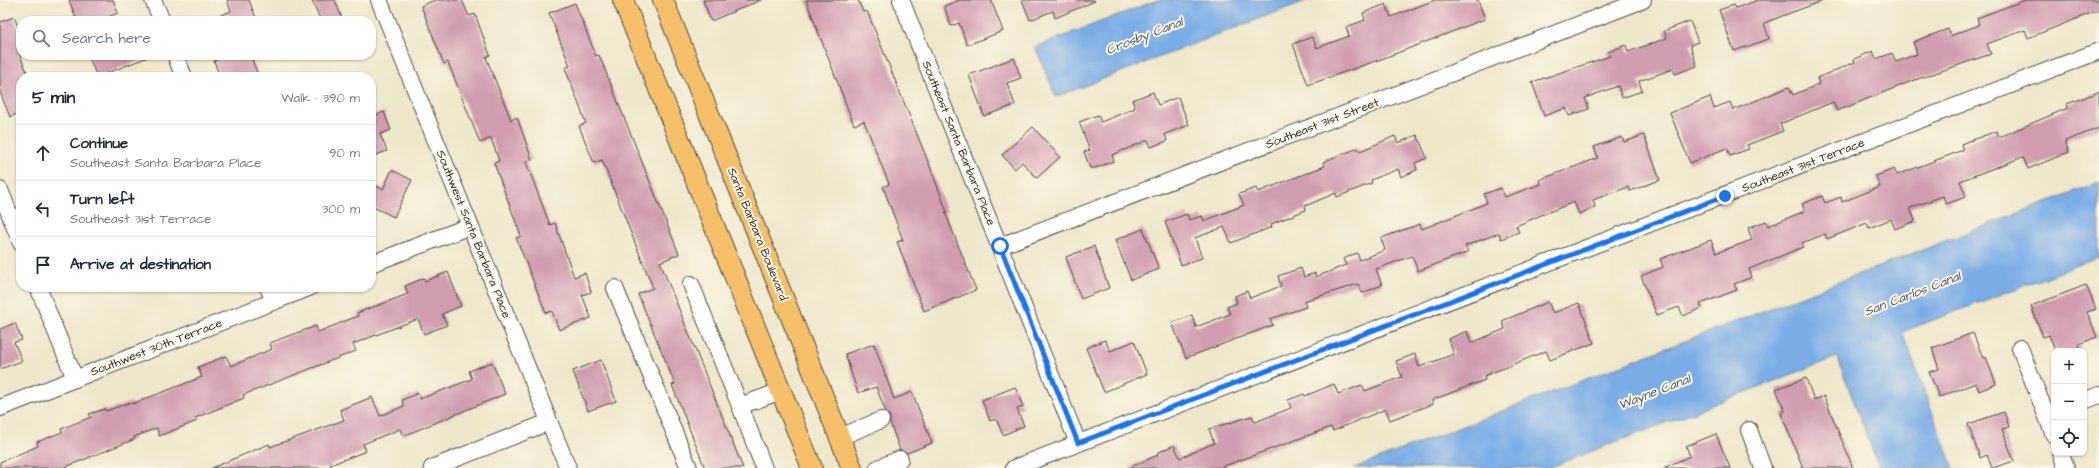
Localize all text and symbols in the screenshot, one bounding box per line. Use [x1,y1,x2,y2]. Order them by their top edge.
water label: Crosby Canal [1103,12,1187,60]
search box [16,16,376,60]
icon: search [30,27,52,49]
text: Search here [62,28,151,49]
street label: Southeast Santa Barbara Place [918,58,1000,229]
text: 5 min [32,86,75,110]
text: Walk · 390 m [281,89,360,107]
street label: Southeast 31st Street [1263,94,1381,153]
text: Continue [70,133,128,154]
street label: Southeast 31st Terrace [1739,134,1868,197]
icon: ahead [32,142,54,164]
text: 90 m [329,144,360,162]
street label: Southwest Santa Barbara Place [432,147,515,321]
text: Southeast Santa Barbara Place [70,154,261,172]
street label: Santa Barbara Boulevard [723,165,792,303]
route end [1716,187,1734,205]
text: Turn left [70,189,134,210]
icon: left [32,198,54,220]
text: 300 m [322,200,360,218]
text: Southeast 31st Terrace [70,210,211,228]
route start [991,237,1009,255]
icon: arrive [32,254,54,276]
text: Arrive at destination [70,254,211,275]
water label: San Carlos Canal [1862,267,1965,321]
street label: Southwest 30th Terrace [88,314,225,380]
map controls [2051,348,2087,456]
button: + [2051,348,2087,384]
water label: Wayne Canal [1616,369,1695,415]
button: − [2051,384,2087,420]
button: locate [2051,420,2087,456]

